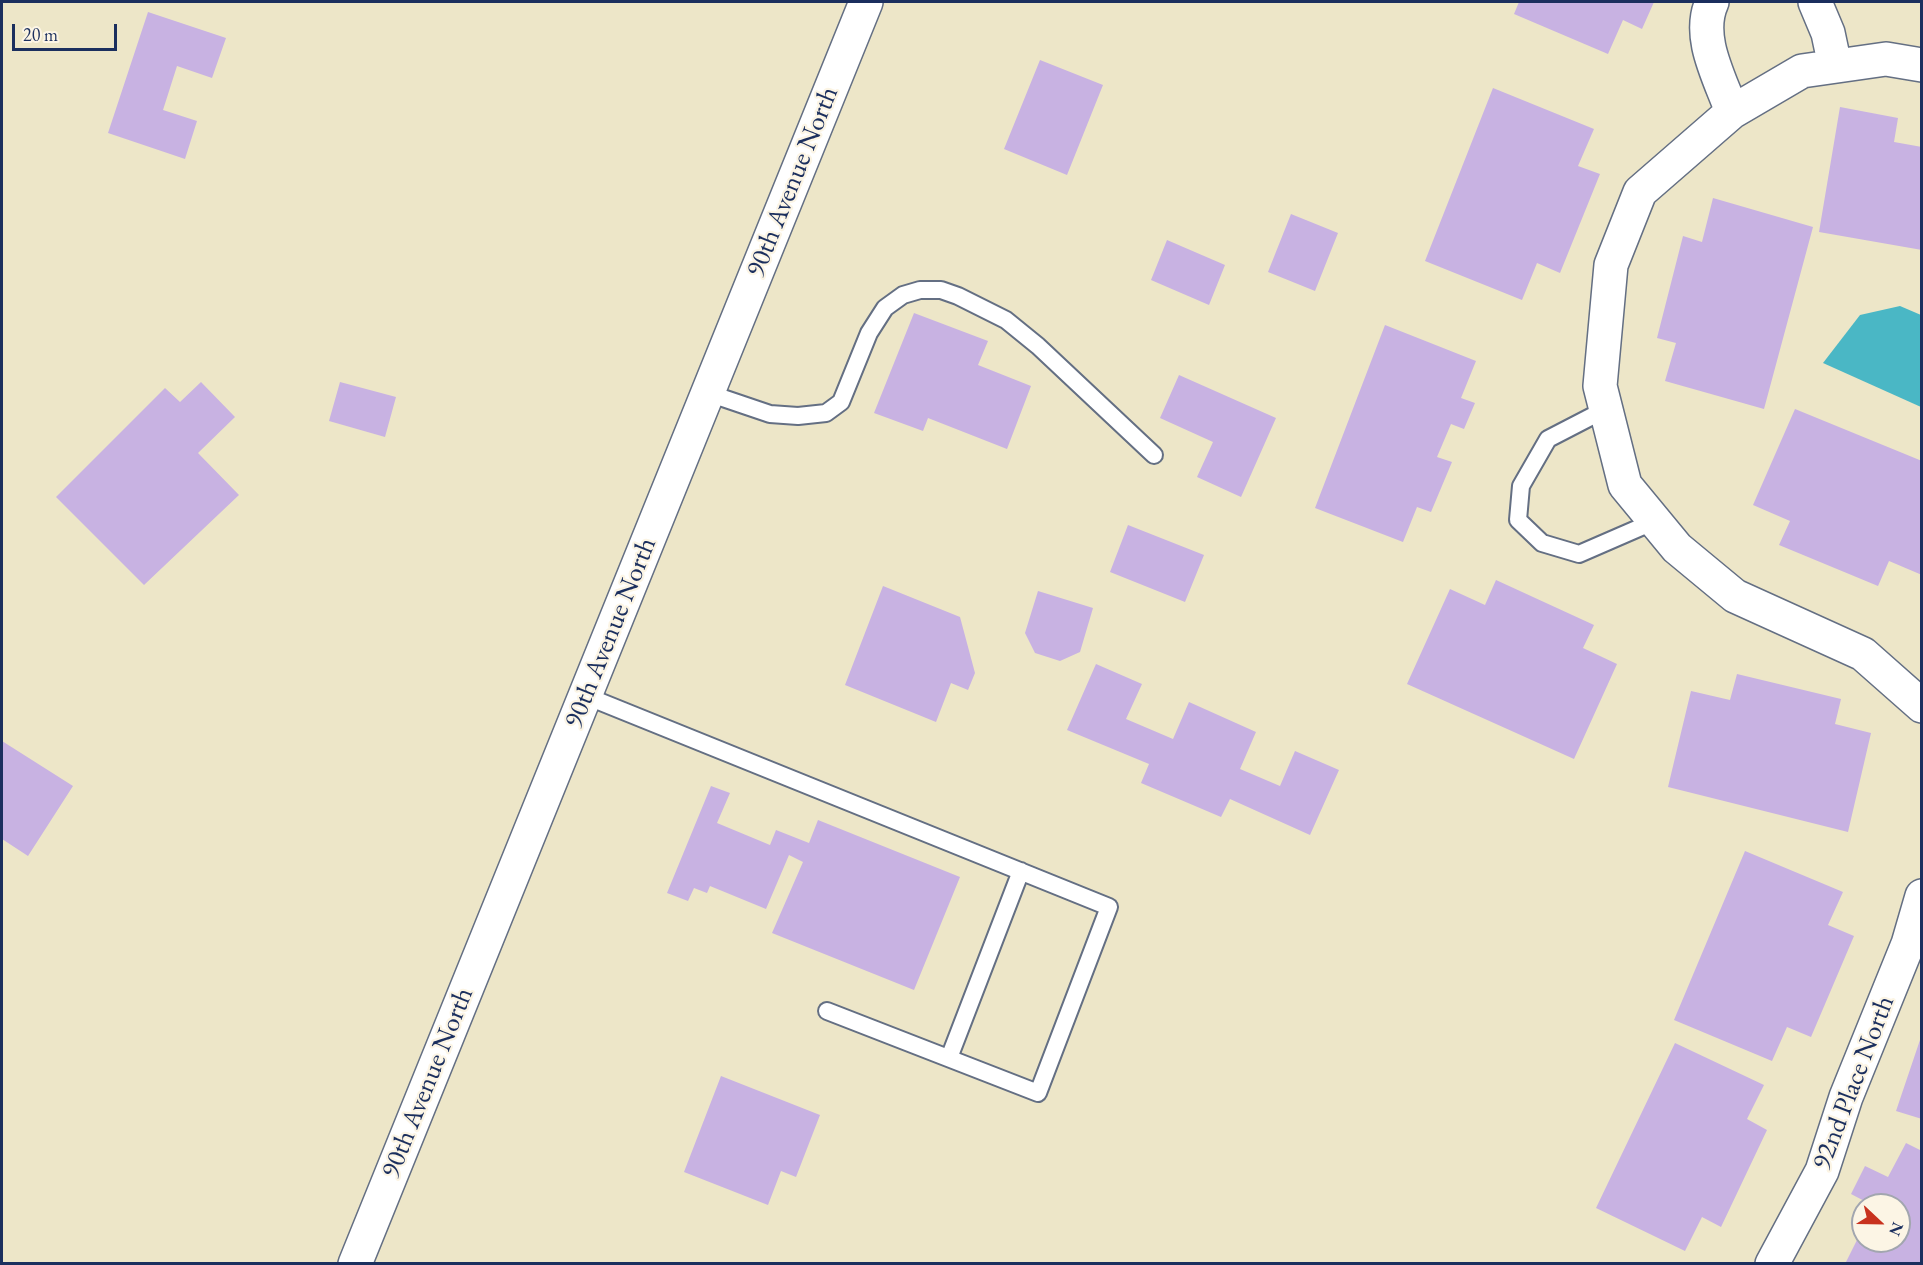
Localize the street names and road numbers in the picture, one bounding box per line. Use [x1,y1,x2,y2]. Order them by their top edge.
street label: 90th Avenue North [740,82,846,282]
street label: 90th Avenue North [558,533,664,733]
street label: 90th Avenue North [375,983,481,1183]
street label: 92nd Place North [1806,991,1902,1175]

